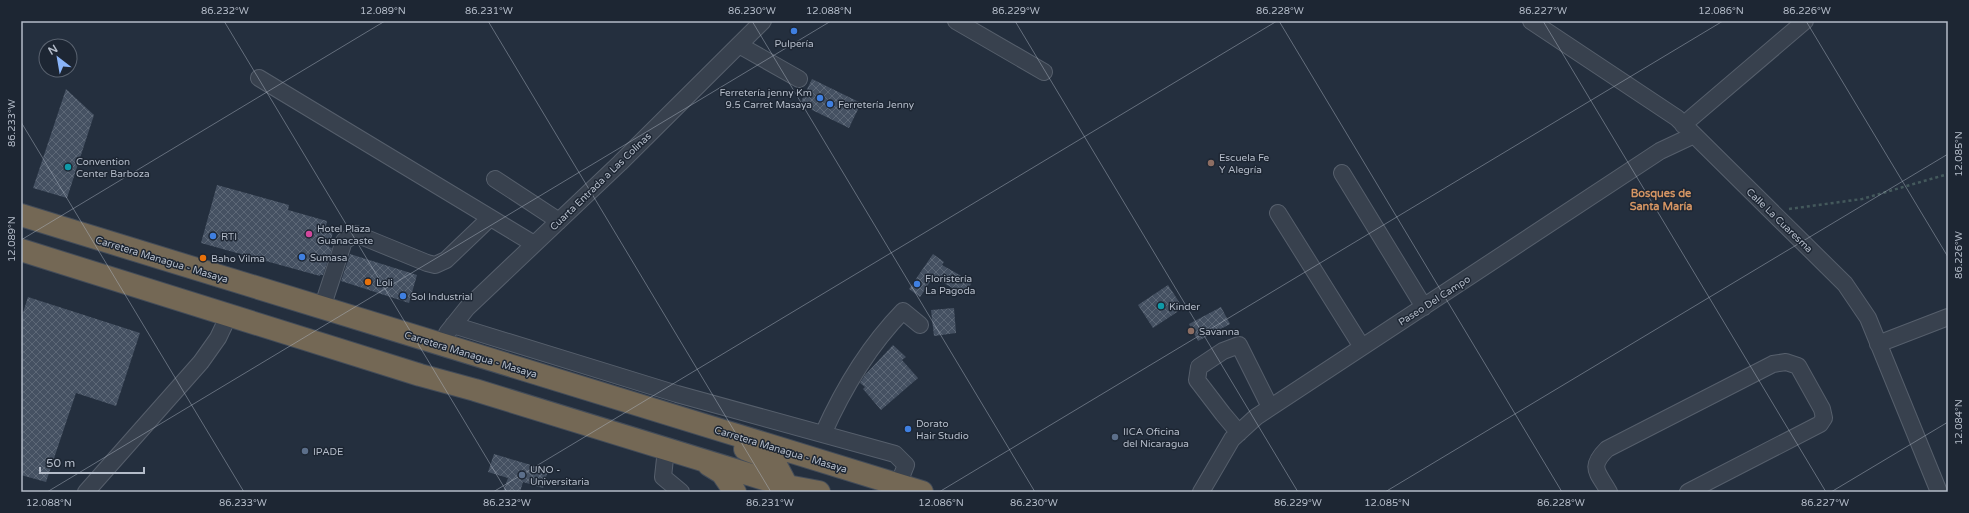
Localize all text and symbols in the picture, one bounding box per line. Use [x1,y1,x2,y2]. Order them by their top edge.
text: 86.232°W [201,5,249,17]
text: 12.089°N [360,5,406,17]
text: 86.231°W [465,5,513,17]
text: 86.230°W [728,5,776,17]
text: 12.088°N [806,5,852,17]
text: 86.229°W [992,5,1040,17]
text: 86.228°W [1256,5,1304,17]
text: 86.227°W [1519,5,1567,17]
text: 12.086°N [1698,5,1744,17]
text: 86.226°W [1783,5,1831,17]
marker: Pulpería [789,26,799,36]
north arrow [38,38,78,78]
place label: Pulpería [774,38,814,50]
text: N [46,42,60,58]
place label: Ferretería jenny Km 9.5 Carret Masaya [719,87,812,111]
marker: Ferretería jenny Km 9.5 Carret Masaya [815,93,825,103]
text: 86.233°W [6,99,18,147]
marker: Ferretería Jenny [825,99,835,109]
place label: Ferretería Jenny [838,99,915,111]
street label: Cuarta Entrada a Las Colinas [548,130,654,233]
text: 12.085°N [1953,131,1965,177]
place label: Escuela Fe Y Alegría [1219,152,1270,176]
place label: Convention Center Barboza [76,156,150,180]
marker: Escuela Fe Y Alegría [1206,158,1216,168]
marker: Convention Center Barboza [63,162,73,172]
street label: Calle La Cuaresma [1744,186,1815,255]
district label: Bosques de Santa María [1630,187,1692,213]
text: 12.089°N [6,216,18,262]
place label: Hotel Plaza Guanacaste [317,223,373,247]
marker: Hotel Plaza Guanacaste [304,229,314,239]
marker: RTI [208,231,218,241]
place label: RTI [221,231,237,243]
text: 86.226°W [1953,231,1965,279]
street label: Carretera Managua - Masaya [94,234,229,286]
marker: Sumasa [297,252,307,262]
place label: Sumasa [310,252,347,264]
marker: Baho Vilma [198,253,208,263]
place label: Baho Vilma [211,253,265,265]
place label: Floristería La Pagoda [925,273,975,297]
street label: Paseo Del Campo [1396,273,1473,329]
marker: Loli [363,277,373,287]
place label: Loli [376,277,393,289]
marker: Floristería La Pagoda [912,279,922,289]
marker: Sol Industrial [398,291,408,301]
place label: Sol Industrial [411,291,473,303]
marker: Kinder [1156,301,1166,311]
place label: Kinder [1169,301,1200,313]
marker: Savanna [1186,326,1196,336]
place label: Savanna [1199,326,1239,338]
street label: Carretera Managua - Masaya [403,329,538,381]
text: 12.084°N [1953,399,1965,445]
place label: Dorato Hair Studio [916,418,969,442]
street label: Carretera Managua - Masaya [713,424,848,476]
marker: Dorato Hair Studio [903,424,913,434]
place label: IICA Oficina del Nicaragua [1123,426,1189,450]
marker: IICA Oficina del Nicaragua [1110,432,1120,442]
marker: IPADE [300,446,310,456]
place label: IPADE [313,446,343,458]
scale bar [40,449,144,475]
text: 50 m [46,456,75,470]
place label: UNO - Universitaria [530,464,589,488]
marker: UNO - Universitaria [517,470,527,480]
text: 12.088°N [26,497,72,509]
text: 86.233°W [219,497,267,509]
text: 86.232°W [483,497,531,509]
text: 86.231°W [746,497,794,509]
text: 12.086°N [918,497,964,509]
text: 86.230°W [1010,497,1058,509]
text: 86.229°W [1274,497,1322,509]
text: 12.085°N [1364,497,1410,509]
text: 86.228°W [1537,497,1585,509]
text: 86.227°W [1801,497,1849,509]

